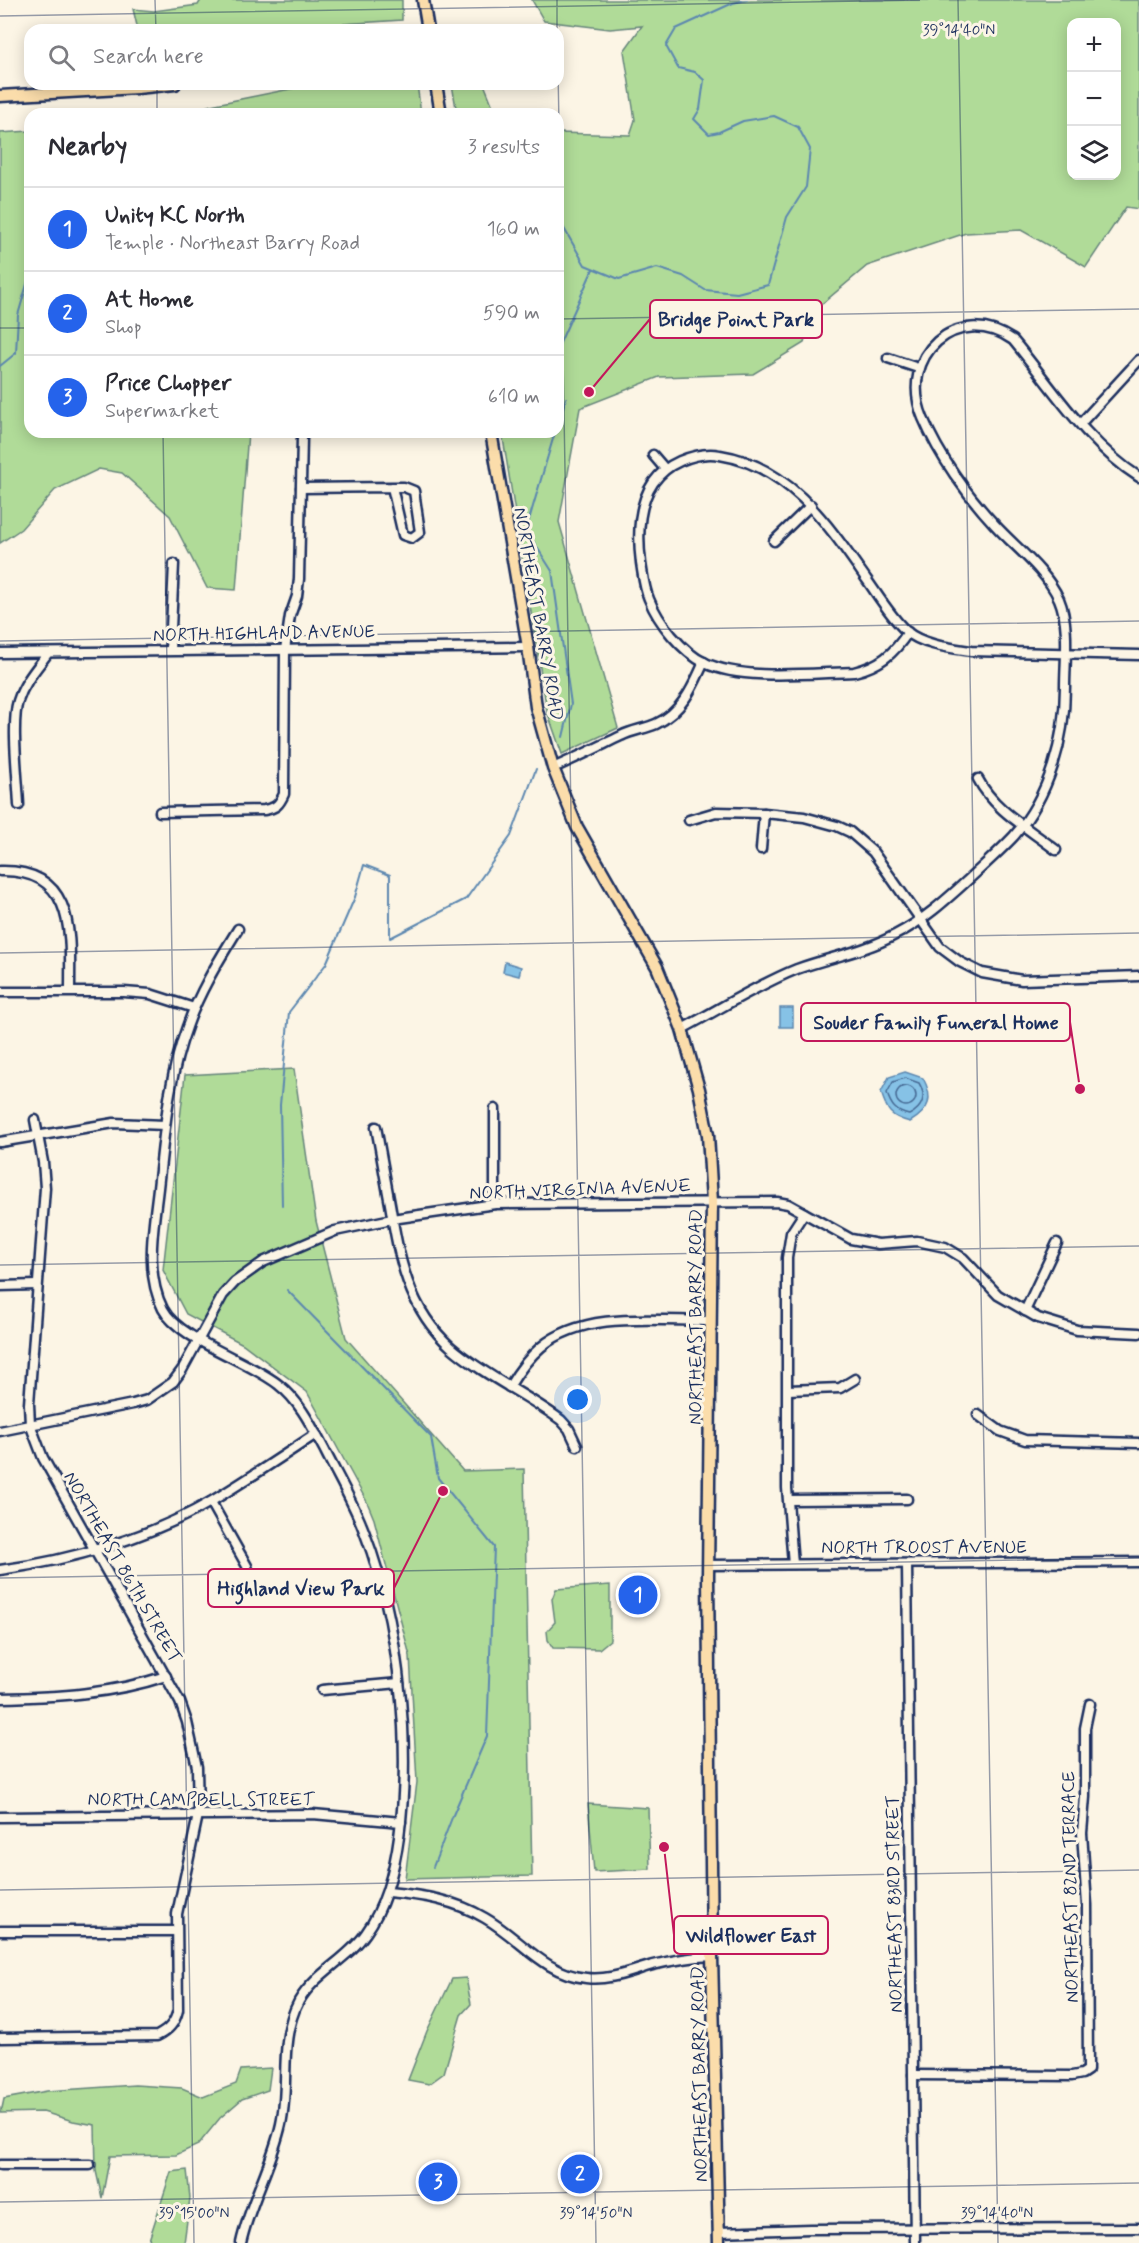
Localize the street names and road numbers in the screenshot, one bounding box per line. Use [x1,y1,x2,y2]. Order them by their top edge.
street label: NORTHEAST BARRY ROAD [507,506,569,723]
street label: NORTH HIGHLAND AVENUE [153,620,375,648]
street label: NORTH VIRGINIA AVENUE [469,1174,691,1206]
street label: NORTHEAST BARRY ROAD [684,1209,708,1425]
street label: NORTHEAST 86TH STREET [57,1467,187,1668]
street label: NORTH TROOST AVENUE [821,1536,1027,1560]
street label: NORTHEAST 82ND TERRACE [1057,1771,1085,2003]
street label: NORTH CAMPBELL STREET [88,1788,315,1812]
street label: NORTHEAST 83RD STREET [881,1795,909,2013]
street label: NORTHEAST BARRY ROAD [686,1966,714,2182]

